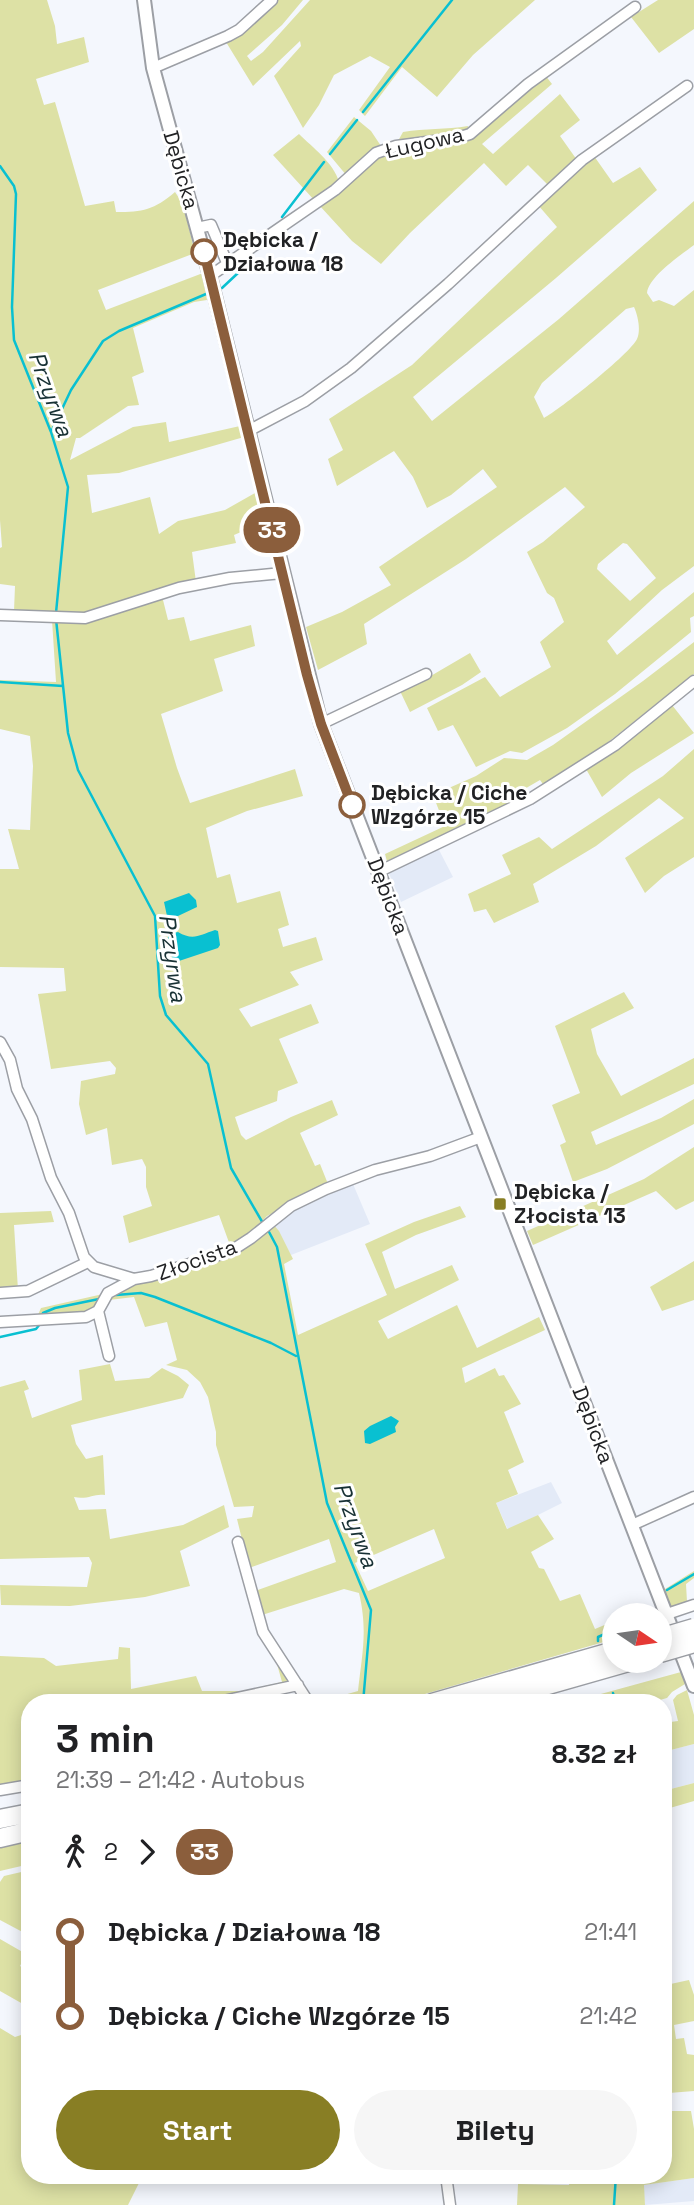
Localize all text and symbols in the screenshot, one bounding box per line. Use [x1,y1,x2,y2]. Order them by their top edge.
street label: Ługowa [382,120,466,165]
street label: Dębicka [157,127,206,212]
place label: Dębicka / Działowa 18 [223,226,343,277]
marker: Dębicka / Działowa 18 [191,239,217,265]
water label: Przyrwa [22,347,81,442]
line badge: 33 [240,507,304,553]
text: 33 [257,514,287,545]
place label: Dębicka / Ciche Wzgórze 15 [371,779,527,830]
marker: Dębicka / Ciche Wzgórze 15 [339,792,365,818]
street label: Dębicka [361,853,416,938]
water label: Przyrwa [152,912,194,1005]
place label: Dębicka / Złocista 13 [514,1178,626,1229]
marker: Dębicka / Złocista 13 [492,1196,508,1212]
street label: Złocista [153,1233,240,1286]
street label: Dębicka [566,1382,621,1467]
water label: Przyrwa [327,1478,386,1573]
north arrow [602,1603,672,1673]
map controls [602,1603,672,1673]
text: 3 min [56,1715,155,1763]
text: 8.32 zł [552,1737,637,1771]
text: 21:39 – 21:42 · Autobus [56,1765,305,1795]
icon: walk [56,1833,94,1871]
icon: forward [128,1833,166,1871]
text: 33 [190,1836,219,1867]
text: 2 [104,1837,118,1867]
text: Dębicka / Działowa 18 [108,1915,380,1949]
text: 21:41 [584,1917,637,1947]
text: Dębicka / Ciche Wzgórze 15 [108,1999,450,2033]
text: 21:42 [579,2001,637,2031]
button: Start [56,2090,340,2170]
button: Bilety [354,2090,637,2170]

